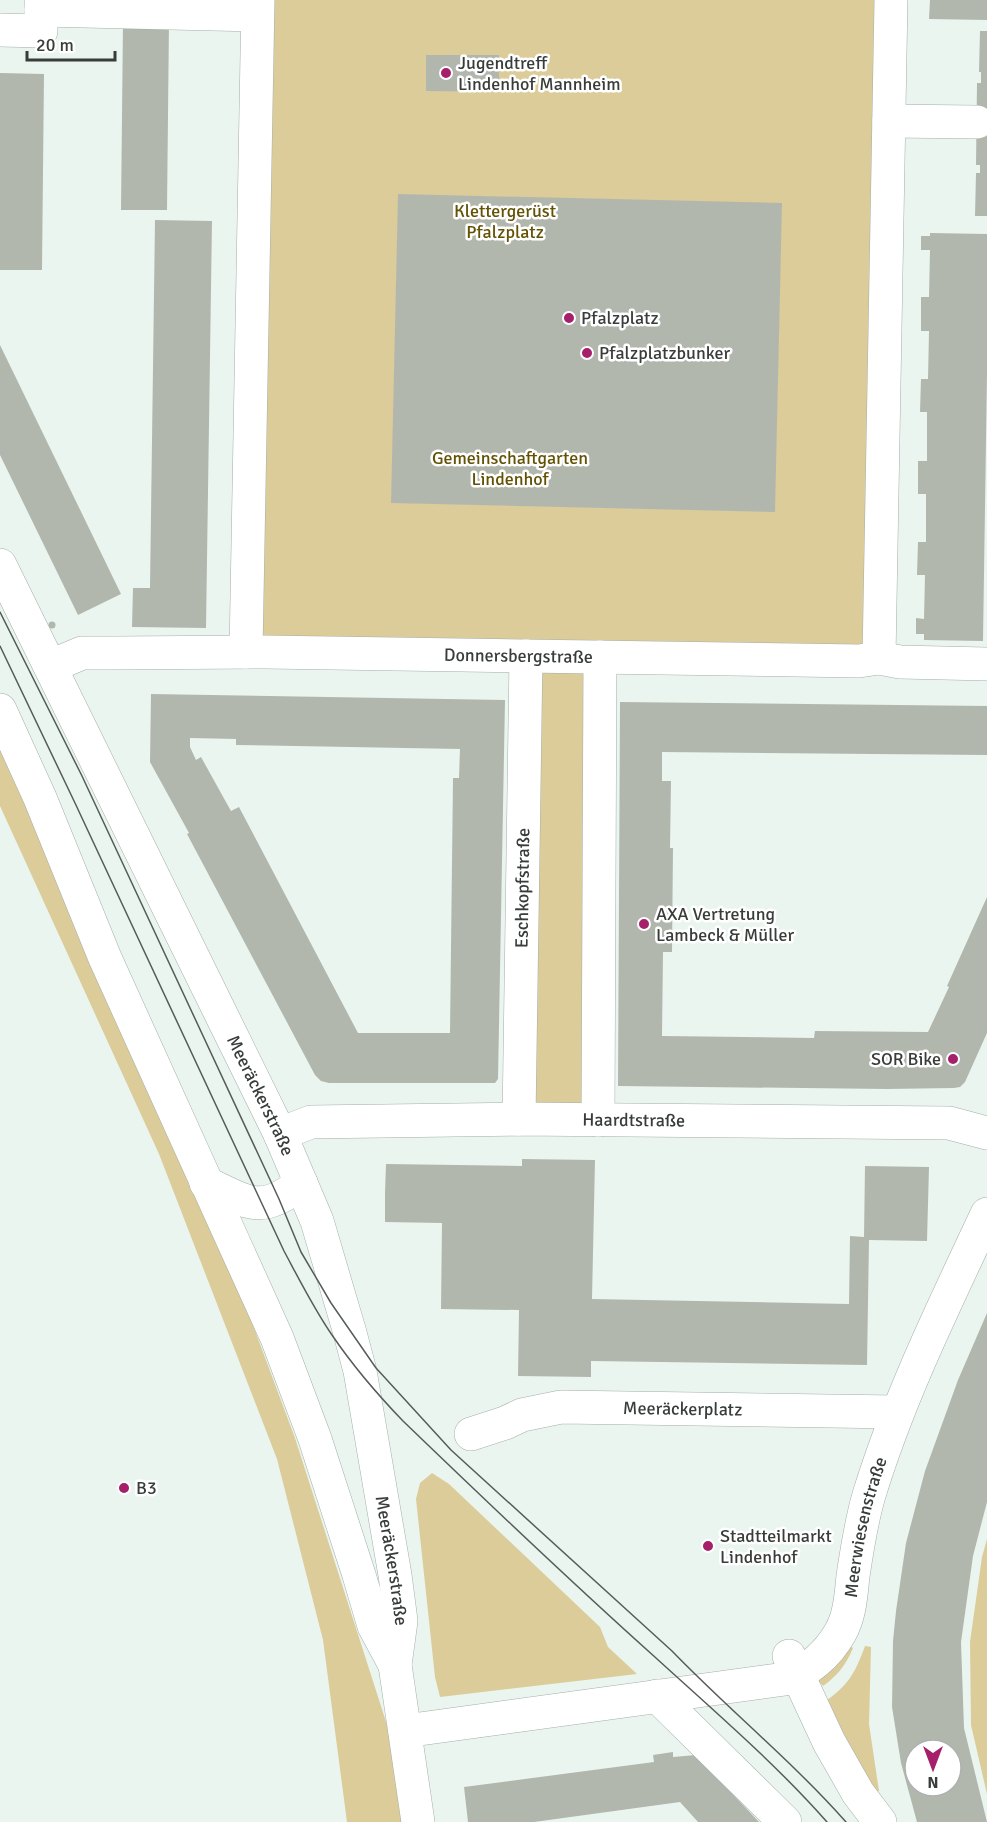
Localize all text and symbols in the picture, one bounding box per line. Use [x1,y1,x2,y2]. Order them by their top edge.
scale bar [27,24,116,62]
text: 20 m [36,34,74,56]
place label: Jugendtreff Lindenhof Mannheim [458,52,621,95]
marker: Jugendtreff Lindenhof Mannheim [439,66,453,80]
park label: Klettergerüst Pfalzplatz [454,200,556,243]
place label: Pfalzplatz [581,307,659,329]
marker: Pfalzplatz [562,311,576,325]
place label: Pfalzplatzbunker [599,342,730,364]
marker: Pfalzplatzbunker [580,346,594,360]
park label: Gemeinschaftgarten Lindenhof [432,447,588,490]
street label: Donnersbergstraße [444,644,593,668]
street label: Eschkopfstraße [511,828,534,948]
place label: AXA Vertretung Lambeck & Müller [656,903,794,946]
marker: AXA Vertretung Lambeck & Müller [637,917,651,931]
street label: Meeräckerstraße [222,1032,299,1159]
place label: SOR Bike [871,1048,941,1070]
marker: SOR Bike [946,1052,960,1066]
street label: Haardtstraße [582,1109,685,1132]
street label: Meeräckerplatz [623,1397,743,1421]
street label: Meerwiesenstraße [840,1454,892,1599]
place label: B3 [136,1477,157,1499]
marker: B3 [117,1481,131,1495]
street label: Meeräckerstraße [371,1494,412,1627]
place label: Stadtteilmarkt Lindenhof [720,1525,832,1568]
marker: Stadtteilmarkt Lindenhof [701,1539,715,1553]
north arrow [903,1738,963,1798]
text: N [927,1772,939,1792]

